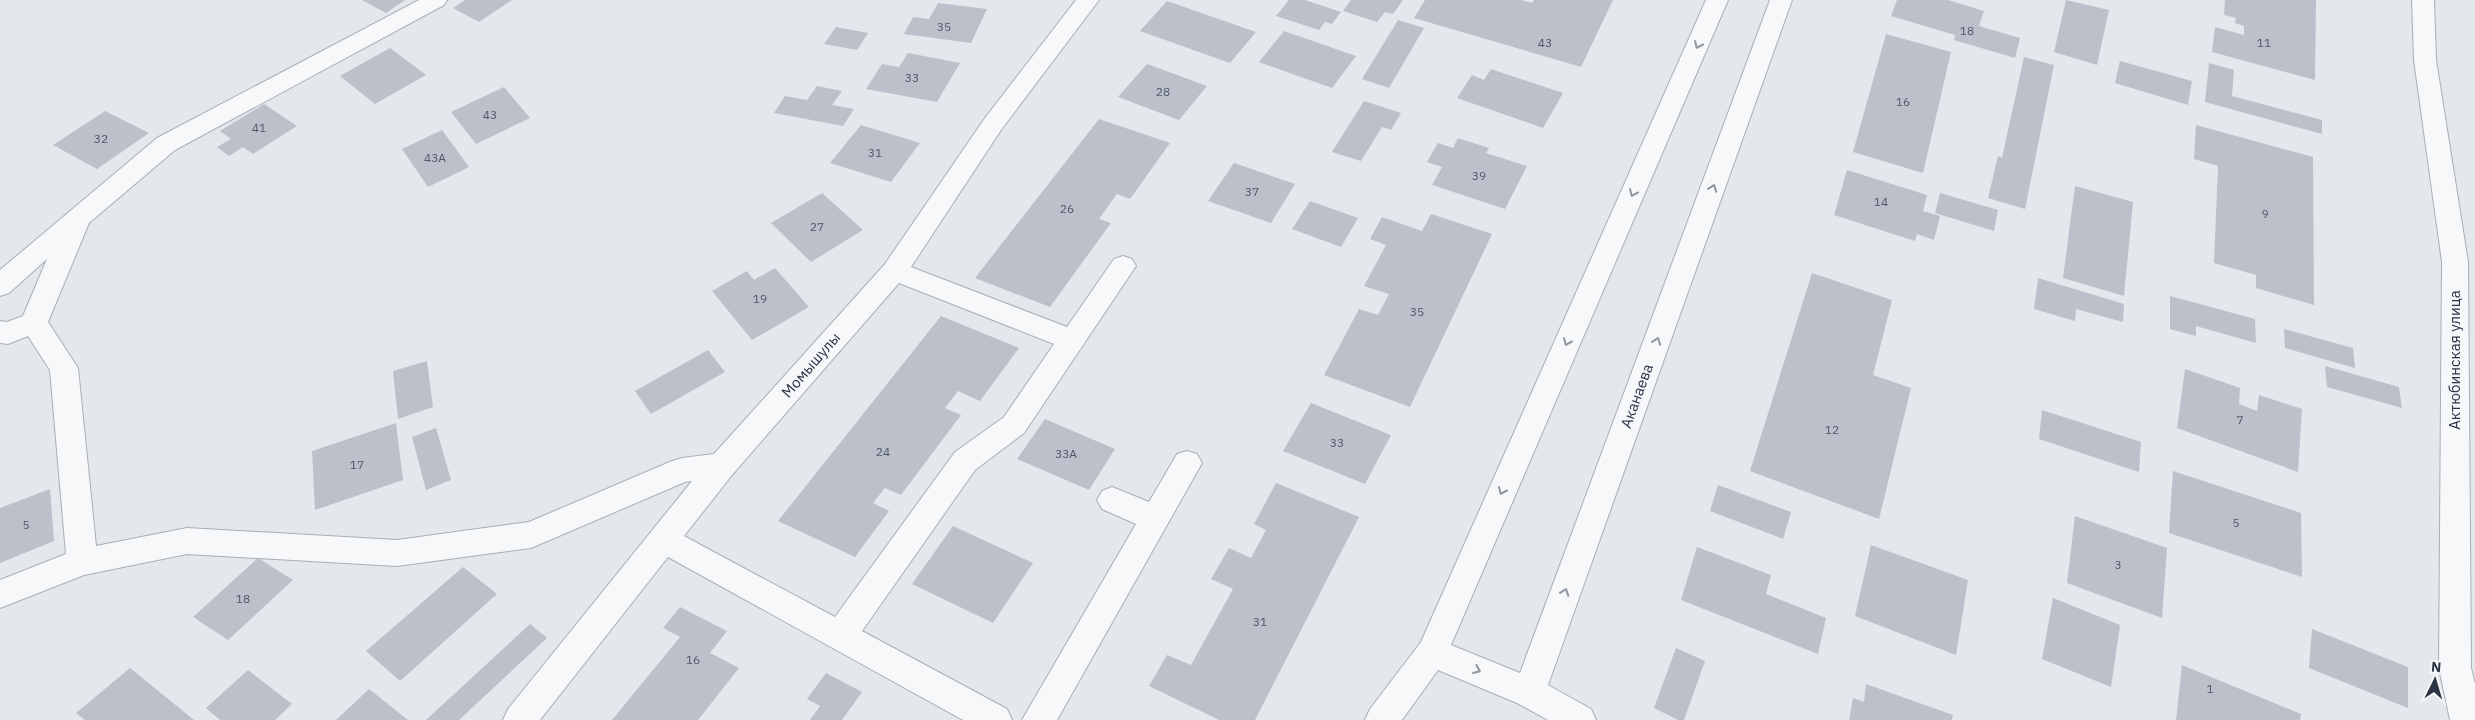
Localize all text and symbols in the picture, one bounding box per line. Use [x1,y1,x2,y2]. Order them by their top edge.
house number: 35 [937,19,951,34]
house number: 18 [1960,23,1974,38]
house number: 43 [1538,35,1552,50]
house number: 11 [2257,35,2271,50]
one-way arrow [1693,40,1704,49]
house number: 33 [905,70,919,85]
house number: 28 [1156,84,1170,99]
house number: 16 [1896,94,1910,109]
house number: 43 [483,107,497,122]
house number: 41 [252,120,266,135]
house number: 32 [94,131,108,146]
house number: 31 [868,145,882,160]
house number: 43А [424,150,446,165]
house number: 39 [1472,168,1486,183]
house number: 37 [1245,184,1259,199]
one-way arrow [1707,185,1717,193]
one-way arrow [1628,189,1638,197]
house number: 14 [1874,194,1888,209]
house number: 26 [1060,201,1074,216]
house number: 9 [2261,206,2269,221]
house number: 27 [810,219,824,234]
street label: Актюбинская улица [2445,290,2464,430]
house number: 19 [753,291,767,306]
house number: 35 [1410,304,1424,319]
street label: Момышулы [777,328,844,401]
one-way arrow [1563,337,1574,346]
one-way arrow [1651,337,1661,346]
street label: Аканаева [1616,361,1657,431]
house number: 7 [2236,412,2244,427]
house number: 12 [1825,422,1839,437]
house number: 33 [1330,435,1344,450]
house number: 24 [876,444,890,459]
house number: 33А [1055,446,1077,461]
house number: 17 [350,457,364,472]
one-way arrow [1498,486,1509,495]
house number: 5 [2232,515,2240,530]
house number: 5 [22,517,30,532]
house number: 3 [2114,557,2122,572]
one-way arrow [1559,589,1569,597]
house number: 18 [236,591,250,606]
house number: 31 [1253,614,1267,629]
house number: 16 [686,652,700,667]
north arrow [2410,655,2460,705]
text: N [2430,658,2442,676]
one-way arrow [1472,664,1481,675]
house number: 1 [2206,681,2214,696]

